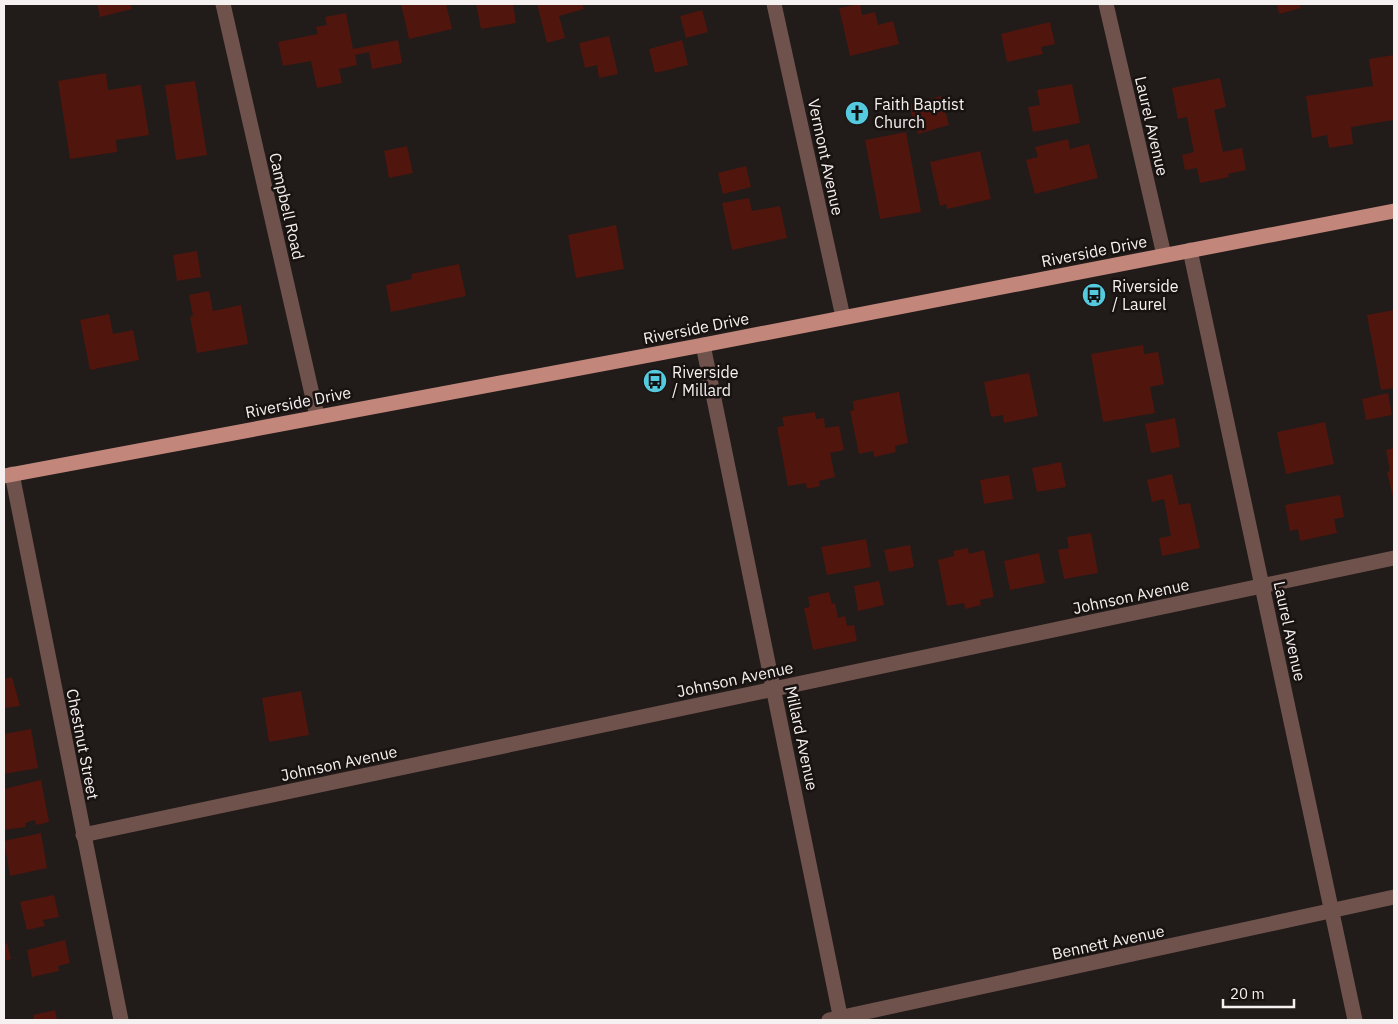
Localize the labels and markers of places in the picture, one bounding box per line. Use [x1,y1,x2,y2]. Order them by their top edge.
place label: Faith Baptist Church [874,94,964,132]
church icon: Faith Baptist Church [844,100,870,126]
place label: Riverside / Laurel [1112,276,1179,314]
bus stop icon: Riverside / Laurel [1081,282,1107,308]
place label: Riverside / Millard [672,362,739,400]
bus stop icon: Riverside / Millard [642,368,668,394]

